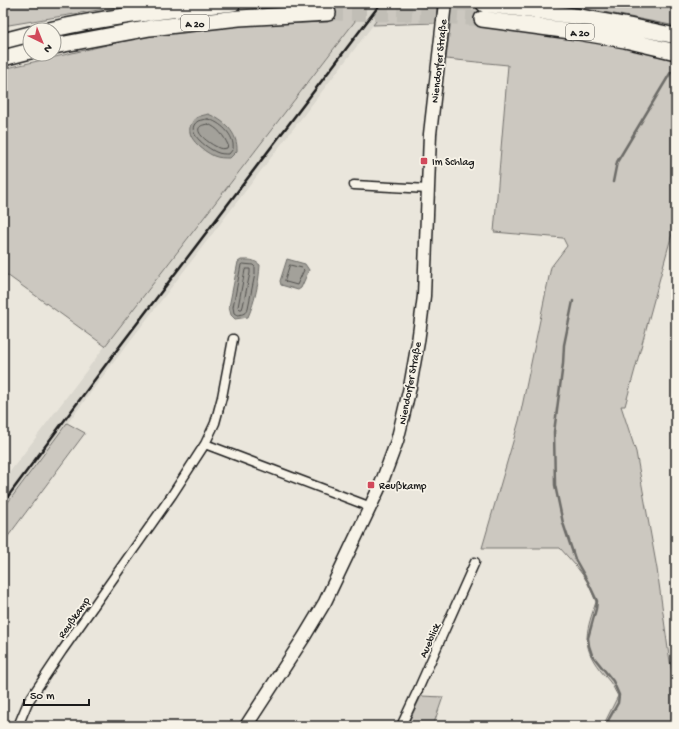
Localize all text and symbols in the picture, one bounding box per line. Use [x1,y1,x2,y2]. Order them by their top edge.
road number: A 20 [181,15,209,31]
street label: Niendorfer Straße [429,18,450,104]
north arrow [22,22,62,62]
road number: A 20 [566,24,594,40]
text: N [41,41,54,55]
marker: Im Schlag [419,156,429,166]
place label: Im Schlag [432,157,475,169]
street label: Niendorfer Straße [396,340,425,426]
marker: Reußkamp [366,480,376,490]
place label: Reußkamp [379,481,427,493]
street label: Reußkamp [56,595,94,641]
street label: Aueblick [418,621,444,660]
scale bar [24,681,89,707]
text: 50 m [30,690,55,704]

